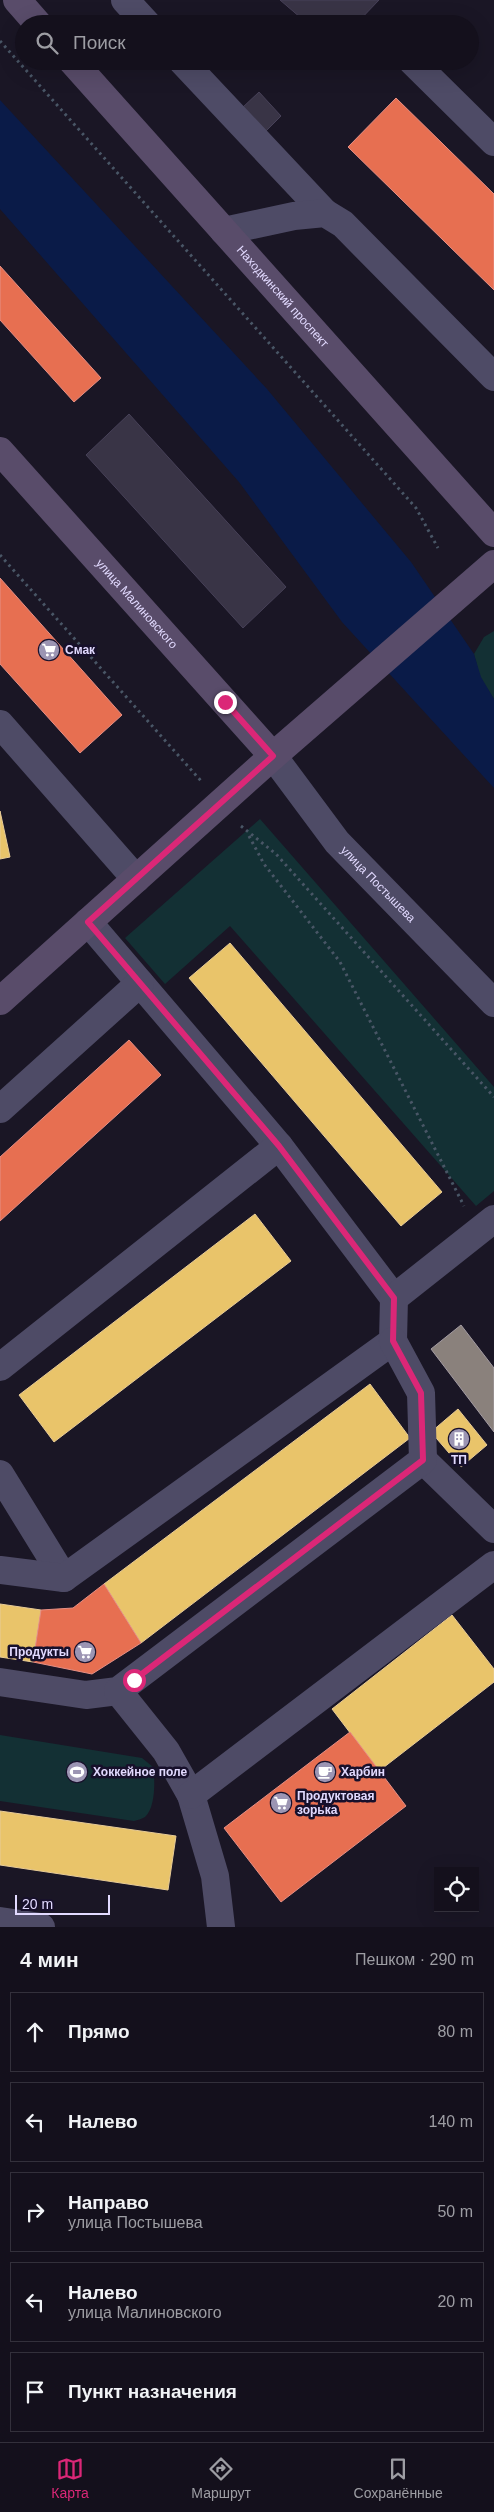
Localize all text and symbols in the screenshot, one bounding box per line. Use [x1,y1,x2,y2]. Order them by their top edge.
search box [15,15,479,70]
icon: search [33,29,61,57]
text: Поиск [73,32,126,53]
street label: Находкинский проспект [234,243,332,351]
street label: улица Малиновского [93,556,181,652]
supermarket icon: Смак [37,638,61,662]
place label: Смак [65,643,96,657]
route end [214,691,237,714]
street label: улица Постышева [338,843,419,925]
building icon: ТП [447,1427,471,1451]
place label: ТП [451,1453,467,1467]
supermarket icon: Продукты [73,1640,97,1664]
place label: Продукты [9,1645,69,1659]
route start [123,1669,146,1692]
sports icon: Хоккейное поле [65,1760,89,1784]
cafe icon: Харбин [313,1760,337,1784]
place label: Хоккейное поле [93,1765,188,1779]
place label: Харбин [341,1765,385,1779]
place label: Продуктовая зорька [297,1789,375,1817]
supermarket icon: Продуктовая зорька [269,1791,293,1815]
map controls [434,1867,479,1912]
button: locate [434,1867,479,1912]
scale bar [15,1892,110,1915]
text: 20 m [22,1896,53,1912]
text: 4 мин [20,1948,79,1971]
text: Пешком · 290 m [355,1951,474,1968]
icon: ahead [21,2018,49,2046]
text: Прямо [68,2021,130,2042]
text: 80 m [437,2023,473,2040]
icon: left [21,2108,49,2136]
text: Налево [68,2111,138,2132]
text: 140 m [429,2113,473,2130]
text: Направо [68,2192,149,2213]
icon: right [21,2198,49,2226]
text: 50 m [437,2203,473,2220]
text: улица Постышева [68,2214,203,2231]
text: Налево [68,2282,138,2303]
icon: left [21,2288,49,2316]
text: 20 m [437,2293,473,2310]
text: улица Малиновского [68,2304,222,2321]
icon: arrive [21,2378,49,2406]
text: Пункт назначения [68,2381,237,2402]
tab: Карта [51,2455,89,2501]
tab: Маршрут [191,2455,251,2501]
tab: Сохранённые [354,2455,443,2501]

